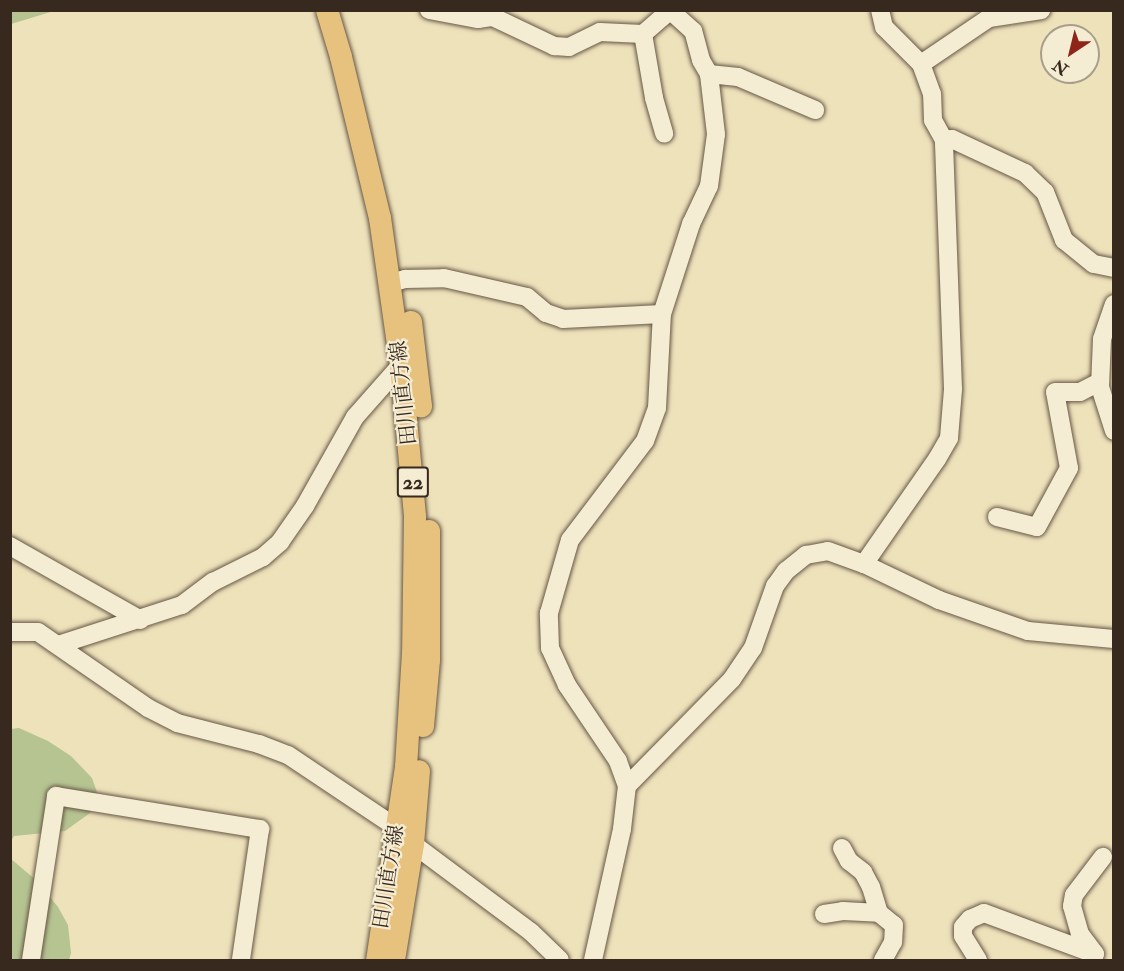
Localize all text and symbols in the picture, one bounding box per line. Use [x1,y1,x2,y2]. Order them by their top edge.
north arrow [1040,24,1100,84]
text: N [1049,55,1072,79]
street label: 田川直方線 [386,339,422,447]
road number: 22 [396,465,430,499]
street label: 田川直方線 [368,823,410,931]

